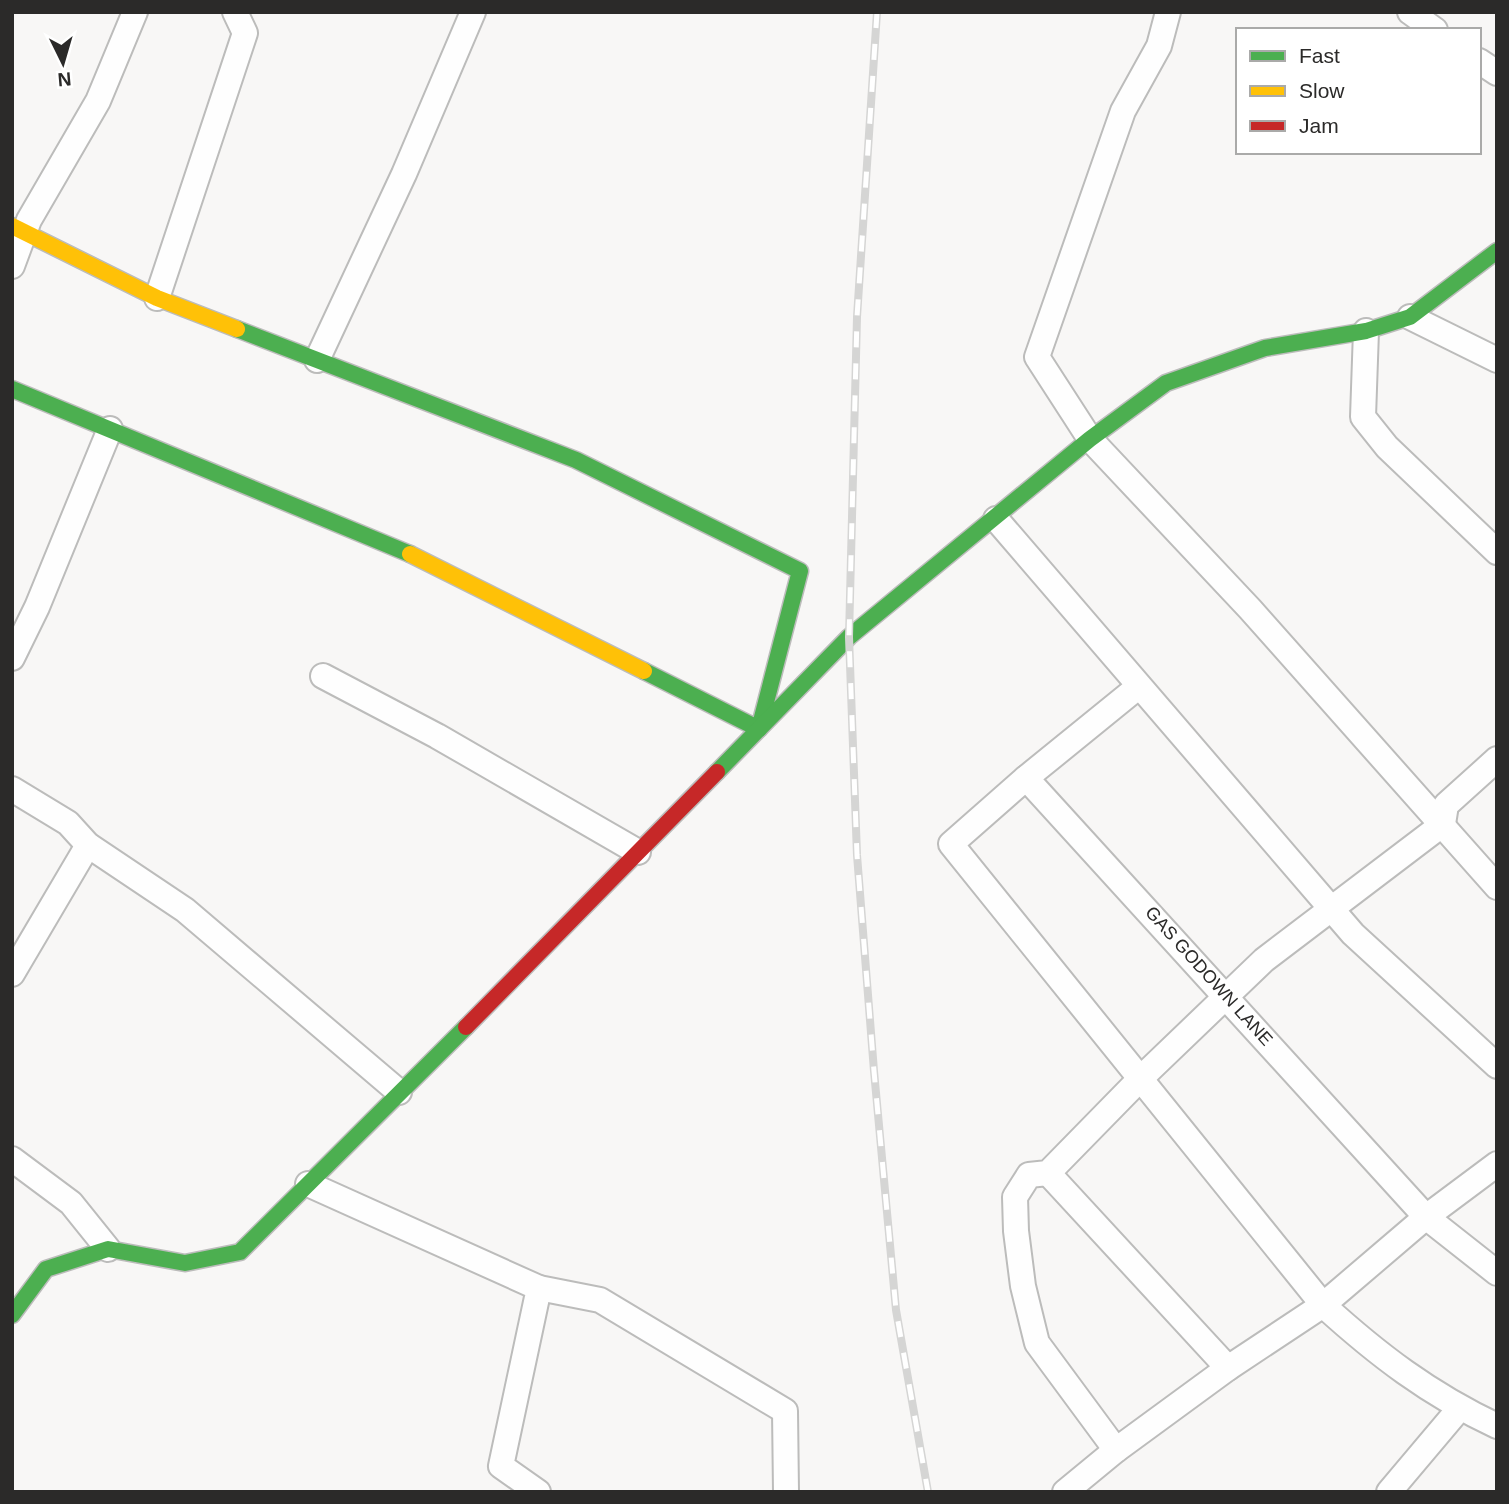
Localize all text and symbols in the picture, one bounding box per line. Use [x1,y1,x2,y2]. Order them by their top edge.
north arrow [28,28,98,98]
legend [1236,28,1481,154]
text: Fast [1299,44,1340,67]
text: N [57,68,72,90]
text: Slow [1299,79,1345,102]
text: Jam [1299,114,1339,137]
street label: GAS GODOWN LANE [1141,902,1277,1050]

